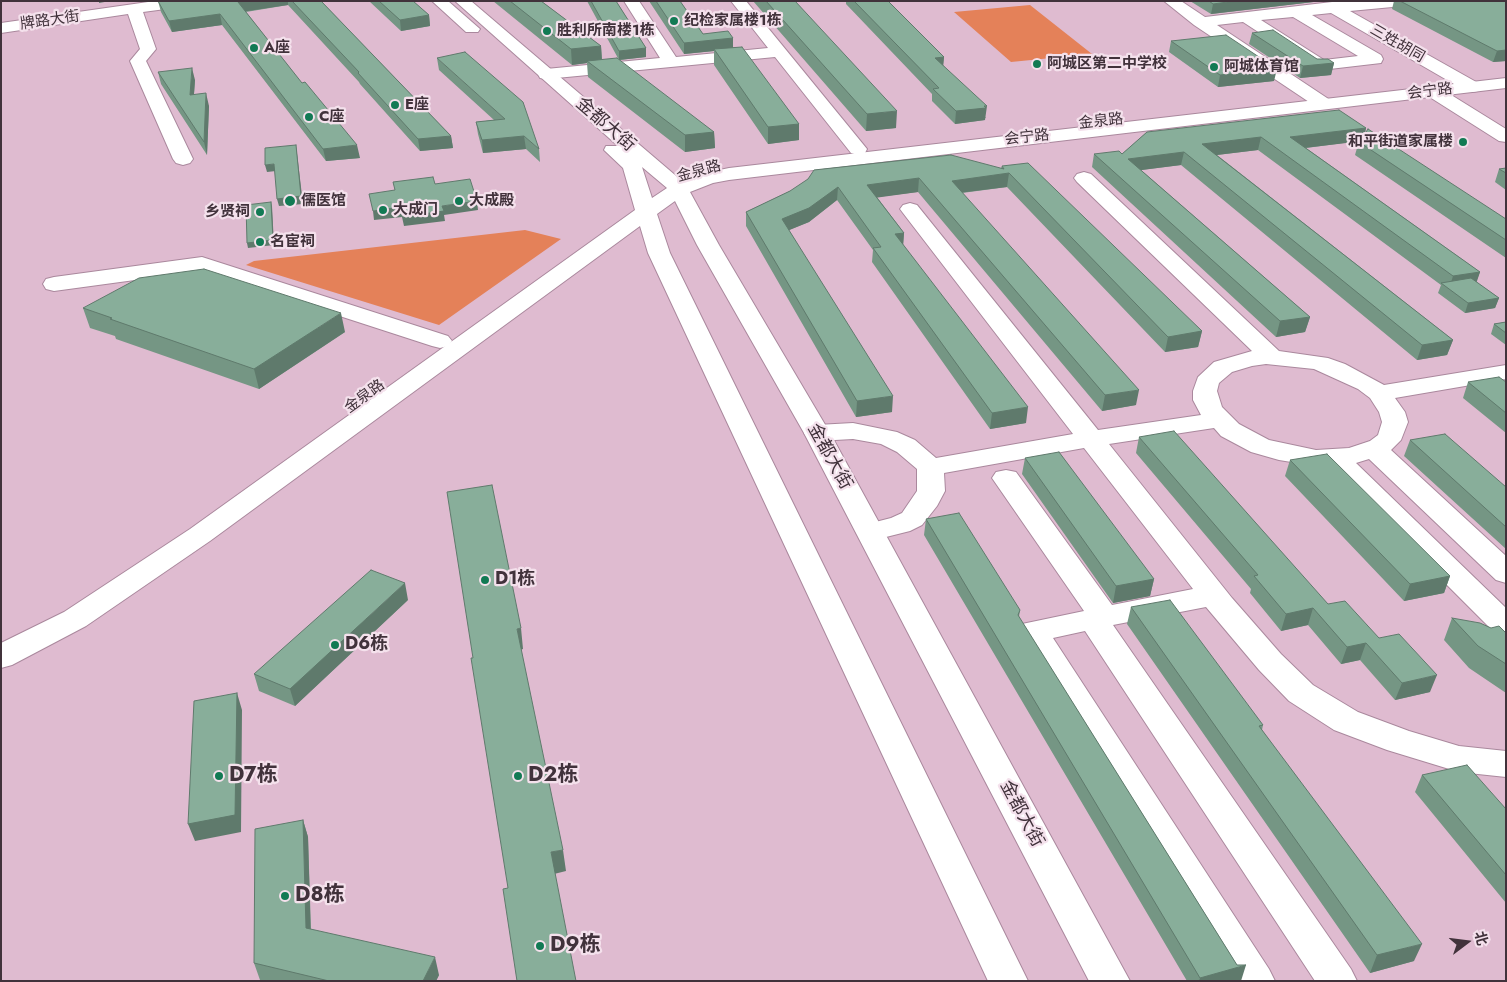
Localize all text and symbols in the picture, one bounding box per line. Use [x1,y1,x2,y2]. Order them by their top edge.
street label: 牌路大街 [19,8,81,34]
place label: 纪检家属楼1栋 [684,12,782,30]
marker: 纪检家属楼1栋 [668,15,680,27]
street label: 三姓胡同 [1367,21,1427,67]
place label: 胜利所南楼1栋 [557,22,655,40]
marker: 胜利所南楼1栋 [541,25,553,37]
place label: A座 [264,39,290,57]
marker: A座 [248,42,260,54]
place label: 阿城区第二中学校 [1047,55,1167,73]
marker: 阿城区第二中学校 [1031,58,1043,70]
place label: 阿城体育馆 [1224,58,1299,76]
marker: 阿城体育馆 [1208,61,1220,73]
street label: 会宁路 [1407,80,1453,104]
street label: 金都大街 [571,93,639,157]
place label: E座 [405,96,429,114]
marker: E座 [389,99,401,111]
place label: C座 [319,108,345,126]
marker: C座 [303,111,315,123]
street label: 金泉路 [1078,111,1124,133]
street label: 会宁路 [1004,127,1050,149]
place label: 和平街道家属楼 [1348,133,1453,151]
marker: 和平街道家属楼 [1457,136,1469,148]
street label: 金泉路 [675,157,723,187]
place label: 儒医馆 [301,192,346,210]
place label: 大成殿 [469,192,514,210]
marker: 儒医馆 [283,194,297,208]
marker: 大成殿 [453,195,465,207]
place label: 大成门 [393,201,438,219]
place label: 乡贤祠 [205,203,250,221]
marker: 大成门 [377,204,389,216]
marker: 乡贤祠 [254,206,266,218]
place label: 名宦祠 [270,233,315,251]
marker: 名宦祠 [254,236,266,248]
street label: 金泉路 [342,376,388,418]
street label: 金都大街 [802,420,856,494]
place label: D1栋 [495,569,535,591]
marker: D1栋 [479,574,491,586]
place label: D6栋 [345,634,388,656]
marker: D6栋 [329,639,341,651]
place label: D7栋 [229,763,277,789]
place label: D2栋 [528,763,578,789]
marker: D7栋 [213,770,225,782]
marker: D2栋 [512,770,524,782]
street label: 金都大街 [995,777,1047,851]
place label: D8栋 [295,883,345,909]
marker: D8栋 [279,890,291,902]
north arrow [1442,917,1492,967]
text: 北 [1470,929,1493,947]
place label: D9栋 [550,933,600,959]
marker: D9栋 [534,940,546,952]

